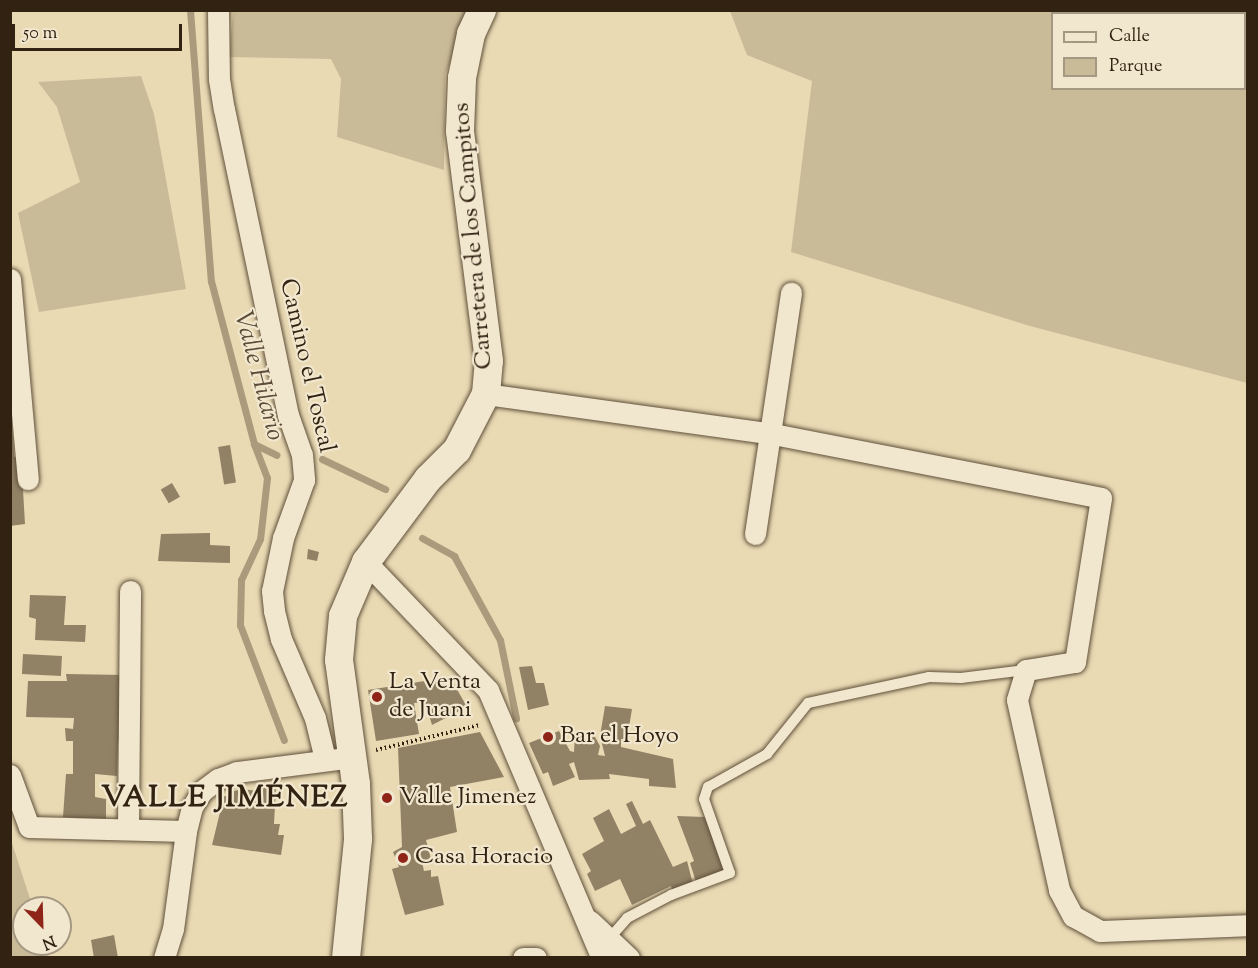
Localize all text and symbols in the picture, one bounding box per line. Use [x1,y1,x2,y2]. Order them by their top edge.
scale bar [15,12,184,50]
legend [1051,12,1246,90]
text: 50 m [23,21,57,47]
text: Calle [1109,24,1150,50]
text: Parque [1109,54,1162,80]
street label: Carretera de los Campitos [448,101,500,371]
street label: Camino el Toscal [272,276,340,456]
water label: Valle Hilario [226,308,290,444]
place label: La Venta de Juani [389,669,481,725]
marker: La Venta de Juani [370,690,384,704]
place label: Bar el Hoyo [560,723,679,751]
marker: Bar el Hoyo [541,730,555,744]
district label: VALLE JIMÉNEZ [101,781,349,817]
place label: Valle Jimenez [399,784,536,812]
marker: Valle Jimenez [380,791,394,805]
place label: Casa Horacio [415,844,553,872]
marker: Casa Horacio [396,851,410,865]
north arrow [12,896,72,956]
text: N [38,928,59,954]

